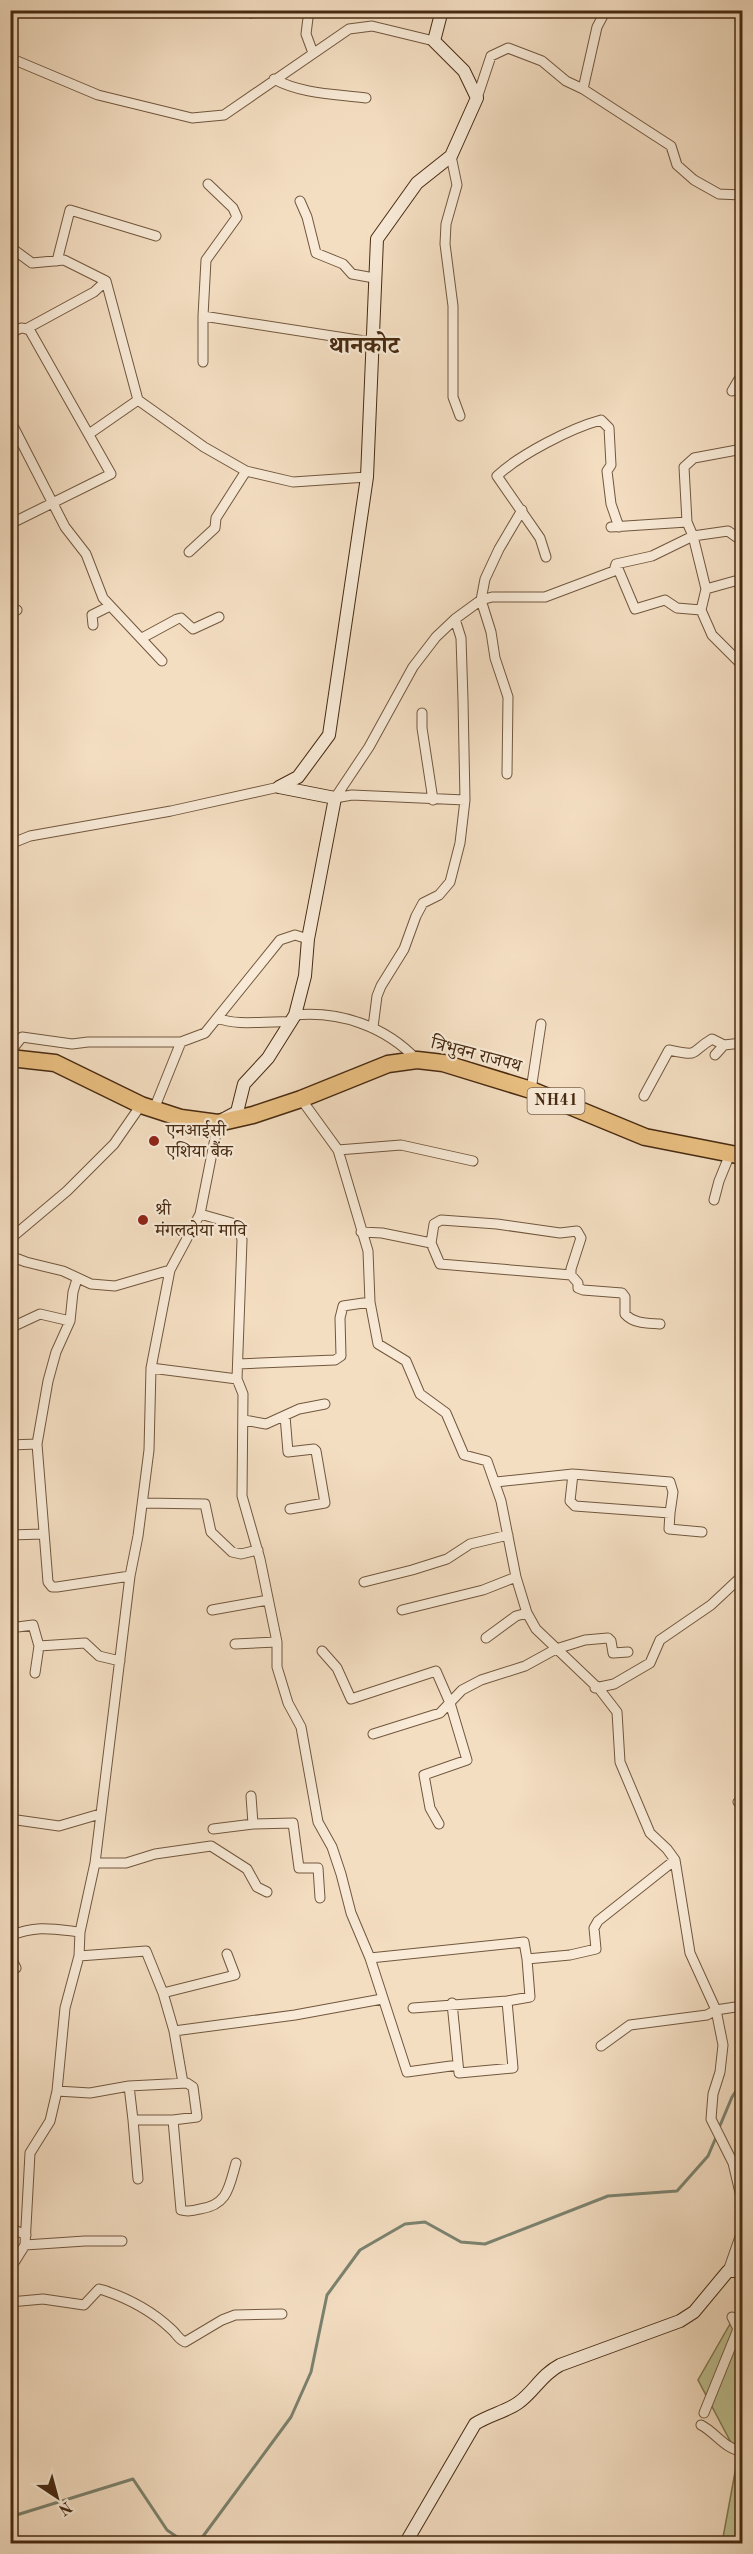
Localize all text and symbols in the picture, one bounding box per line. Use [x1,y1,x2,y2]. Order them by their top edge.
district label: थानकोट [329,331,402,359]
street label: त्रिभुवन राजपथ [428,1032,525,1077]
road number: NH41 [528,1088,584,1114]
place label: एनआईसी एशिया बैंक [165,1120,234,1161]
marker: एनआईसी एशिया बैंक [147,1134,161,1148]
place label: श्री मंगलदोया मावि [154,1199,247,1240]
marker: श्री मंगलदोया मावि [136,1213,150,1227]
north arrow [27,2467,87,2527]
text: N [54,2497,74,2518]

